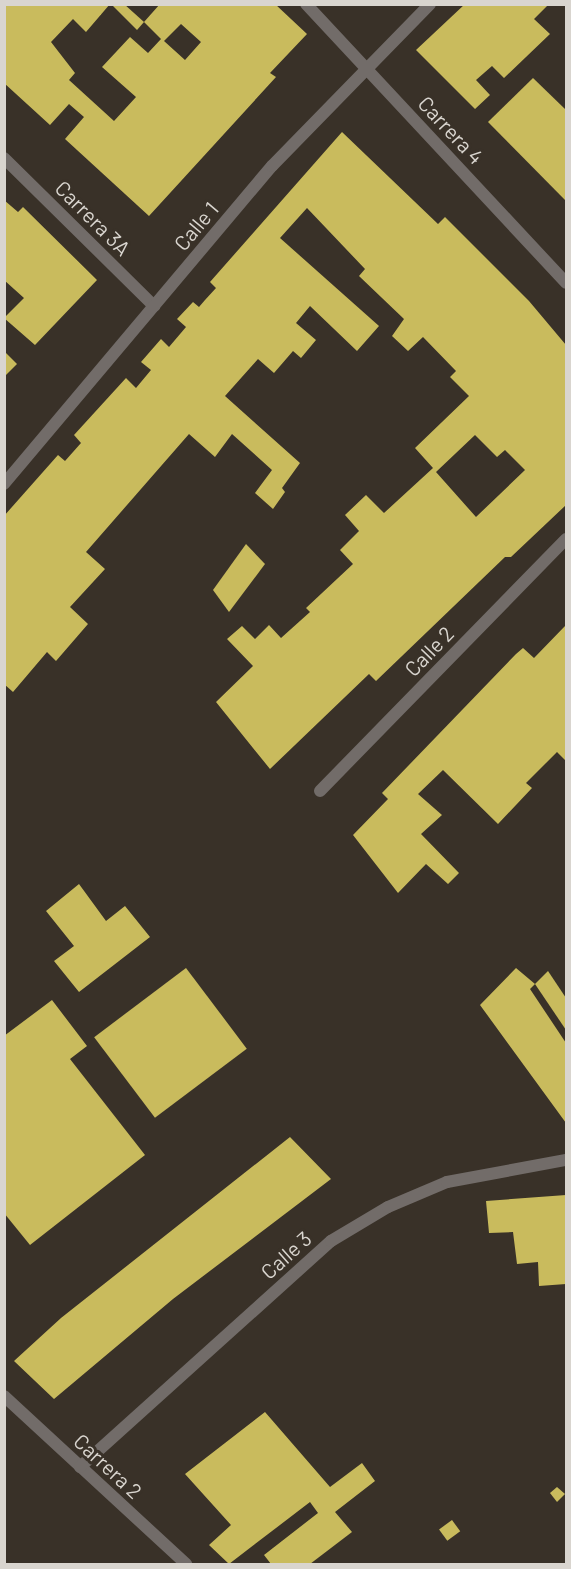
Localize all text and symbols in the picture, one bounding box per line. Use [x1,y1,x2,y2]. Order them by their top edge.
street label: Carrera 4 [413,91,489,169]
street label: Carrera 3A [50,175,136,261]
street label: Calle 1 [168,197,224,255]
street label: Calle 2 [399,621,459,681]
street label: Calle 3 [256,1226,316,1284]
street label: Carrera 2 [69,1428,147,1504]

